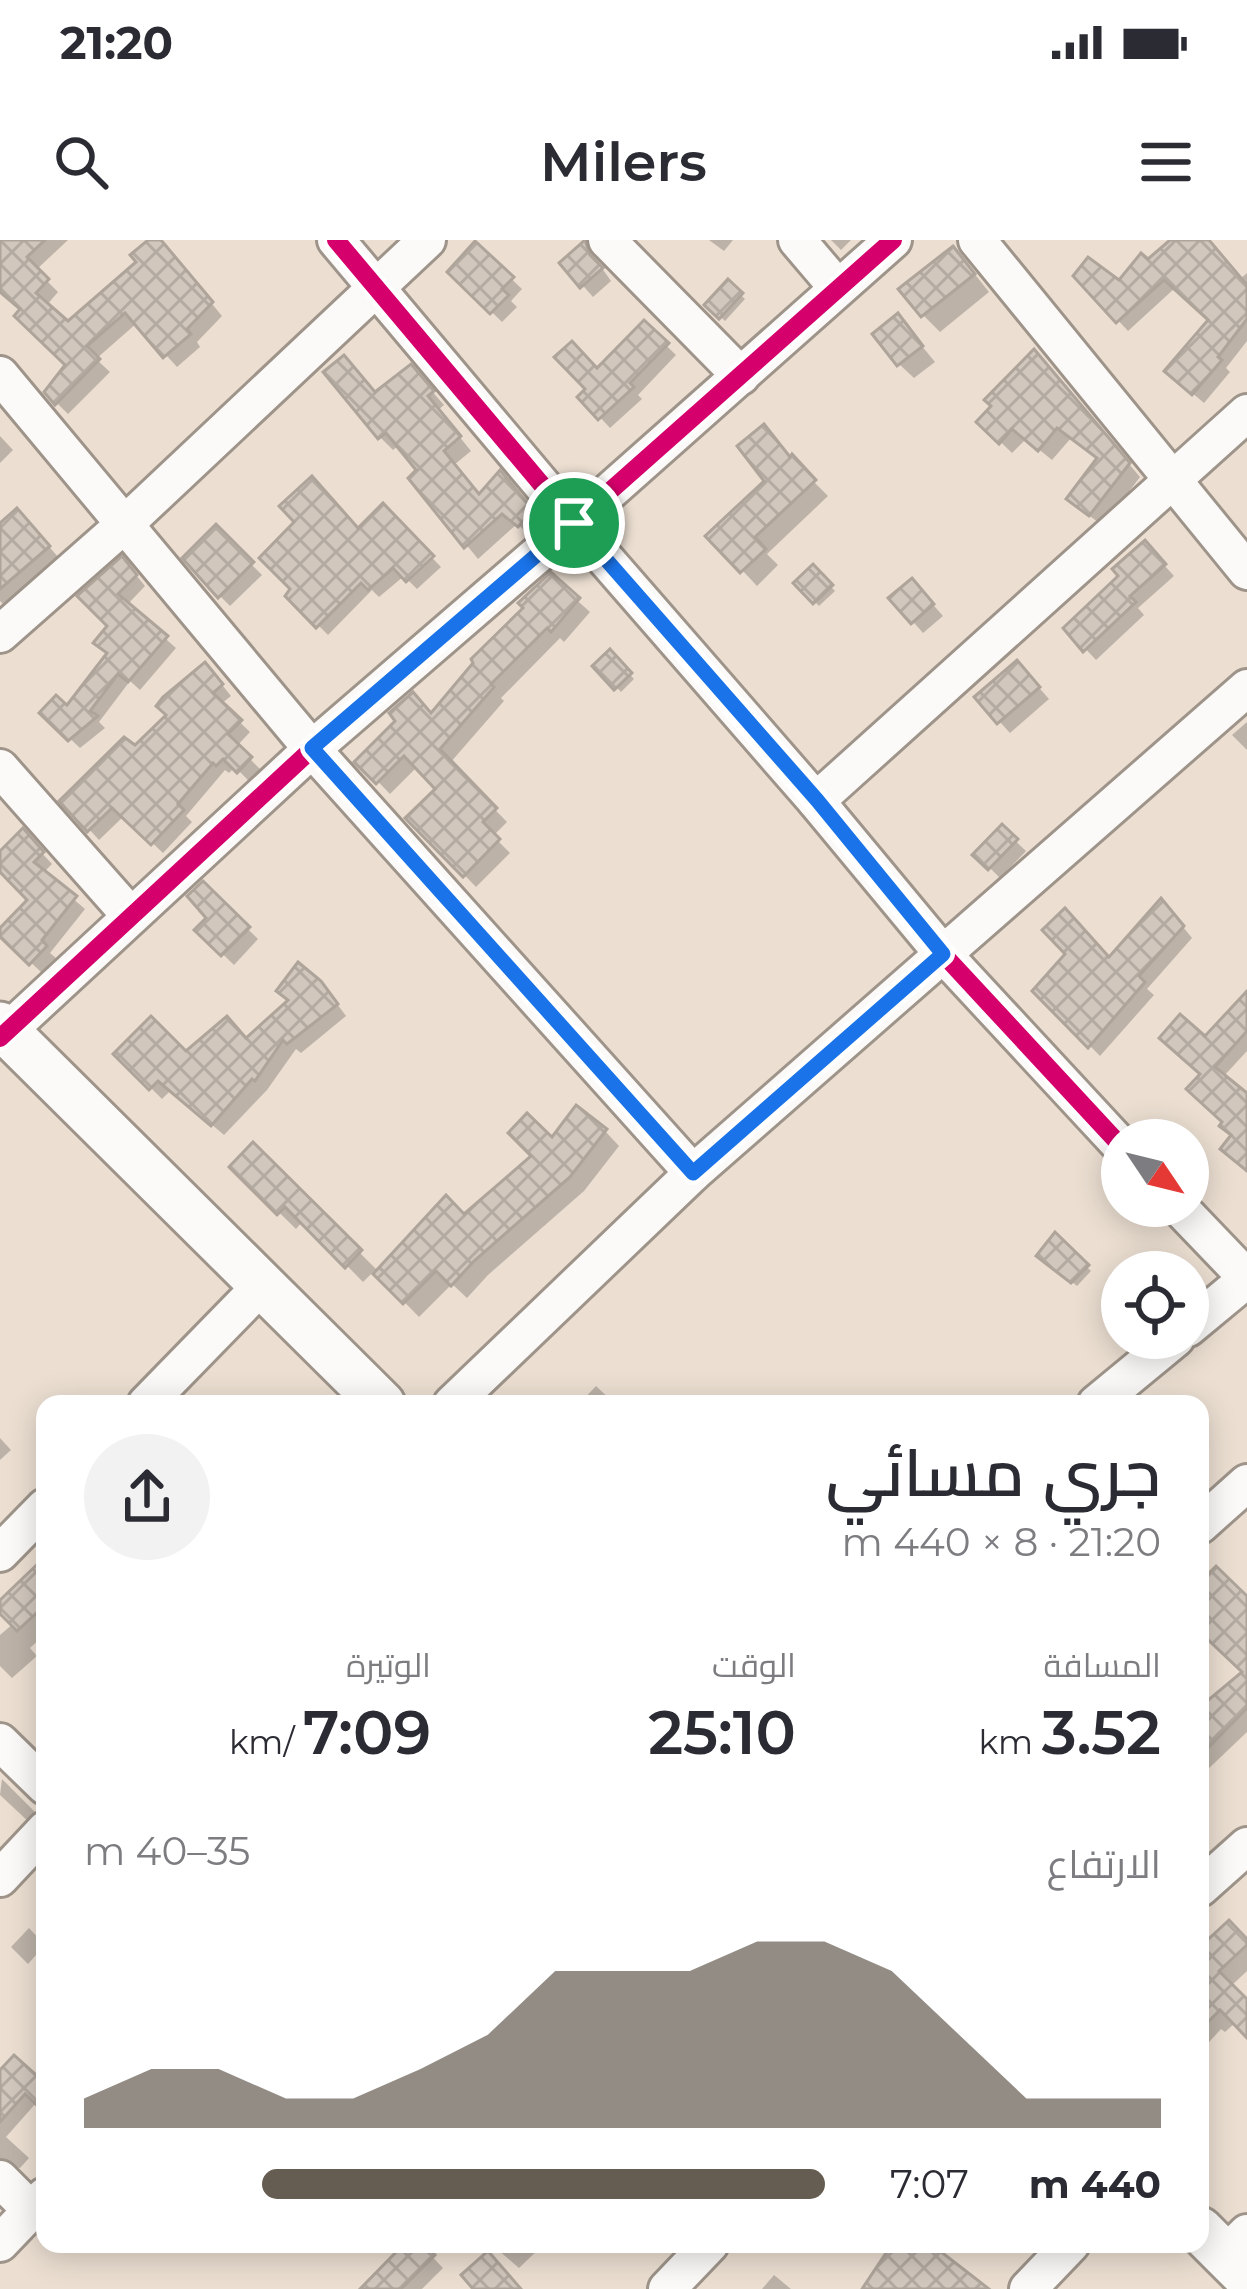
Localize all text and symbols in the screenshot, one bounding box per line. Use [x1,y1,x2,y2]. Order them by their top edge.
text: 21:20 [60,15,173,70]
icon: search [48,129,114,195]
text: Milers [540,129,707,195]
icon: menu [1133,129,1199,195]
pin [523,472,625,574]
icon: arrive [541,490,607,556]
north arrow [1101,1119,1209,1227]
map controls [1101,1119,1209,1359]
button: locate [1101,1251,1209,1359]
text: جري مسائي [826,1432,1161,1513]
button: share [84,1434,210,1560]
text: 21:20 · 8 × 440 m [842,1518,1161,1566]
text: الوتيرة [346,1645,431,1685]
text: الوقت [712,1645,796,1685]
text: المسافة [1044,1645,1161,1685]
text: 7:09 [303,1696,431,1769]
text: 25:10 [648,1696,796,1769]
text: 3.52 [1042,1696,1161,1769]
text: /km [229,1722,303,1762]
text: km [979,1722,1042,1762]
text: 35–40 m [84,1827,250,1875]
text: الارتفاع [1047,1840,1161,1888]
text: 7:07 [890,2160,969,2208]
text: 440 m [1029,2160,1161,2208]

